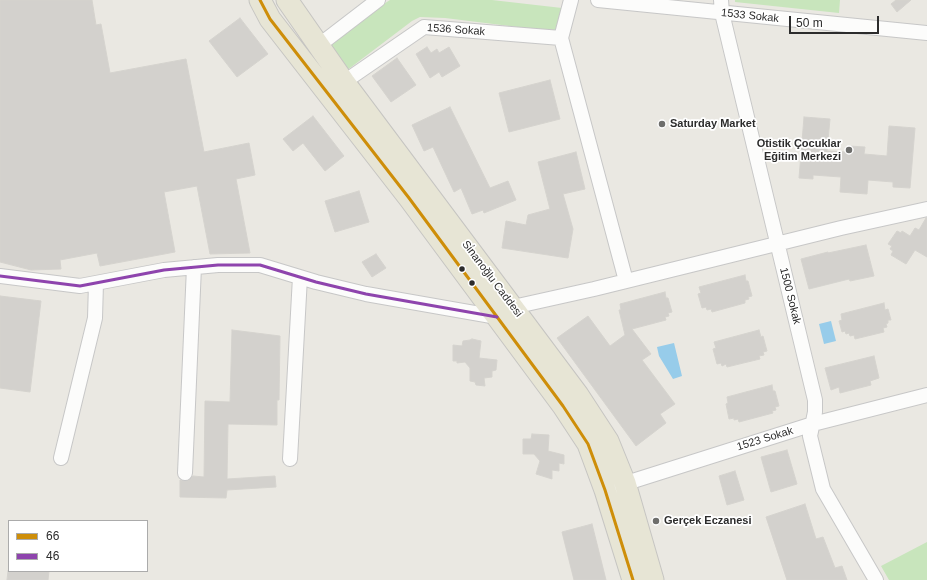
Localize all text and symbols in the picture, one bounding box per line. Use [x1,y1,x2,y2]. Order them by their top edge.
street label: 1533 Sokak [720,6,780,26]
scale bar [791,8,881,34]
text: 50 m [796,16,823,30]
street label: 1536 Sokak [427,21,485,39]
place label: Saturday Market [670,117,756,131]
marker: Saturday Market [657,119,667,129]
place label: Otistik Çocuklar Eğitim Merkezi [757,137,841,163]
marker: Otistik Çocuklar Eğitim Merkezi [844,145,854,155]
street label: Si̇nanoğlu Caddesi [459,238,525,320]
unlabelled marker [457,264,467,274]
street label: 1500 Sokak [777,266,803,326]
unlabelled marker [467,278,477,288]
street label: 1523 Sokak [735,424,795,454]
place label: Gerçek Eczanesi [664,514,751,528]
marker: Gerçek Eczanesi [651,516,661,526]
legend [8,520,148,572]
text: 66 [46,529,59,543]
text: 46 [46,549,59,563]

